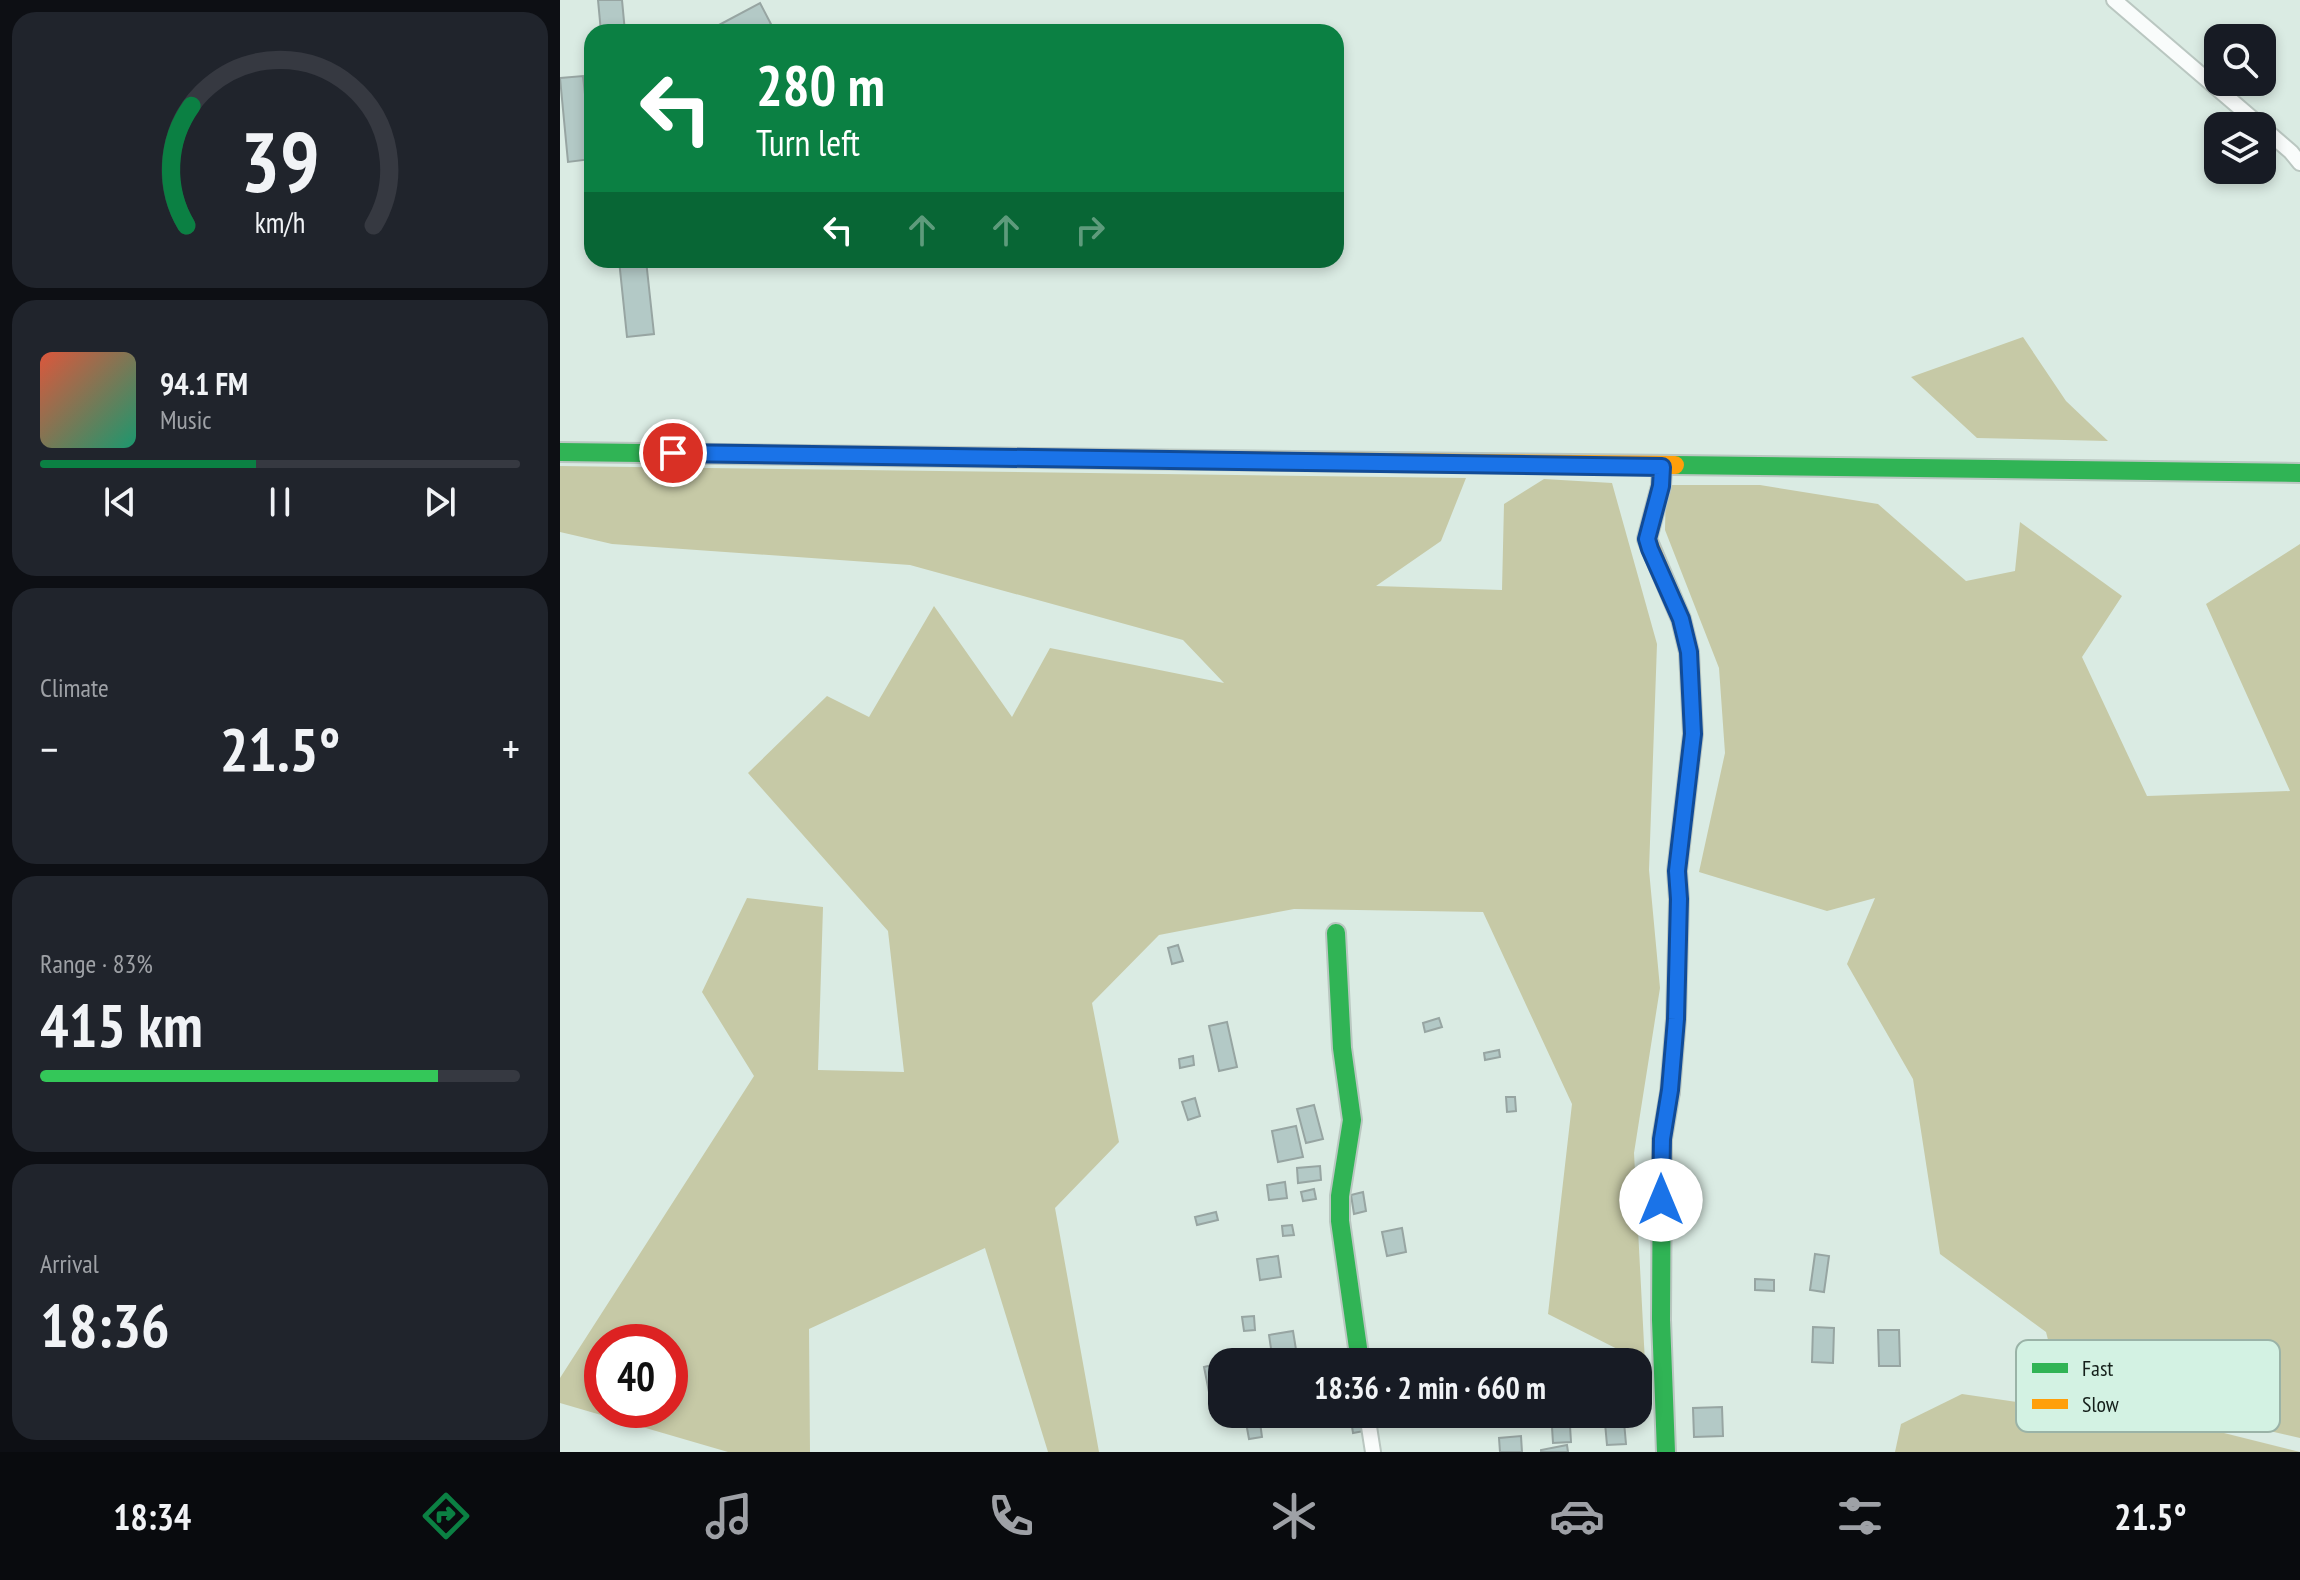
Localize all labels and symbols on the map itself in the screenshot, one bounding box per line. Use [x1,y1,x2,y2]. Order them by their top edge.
pin [639,419,707,487]
position arrow [1619,1158,1703,1242]
speed limit sign: 40 [584,1324,688,1428]
legend [2016,1340,2280,1432]
text: Fast [2082,1354,2113,1382]
text: Slow [2082,1390,2119,1418]

